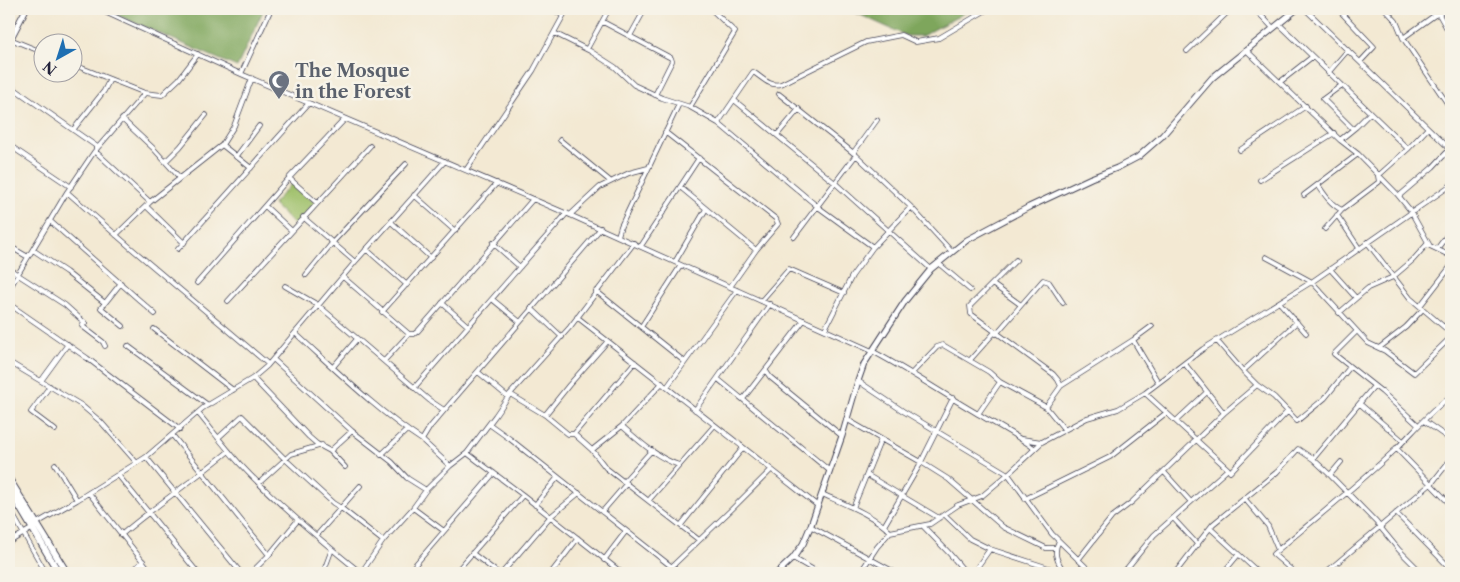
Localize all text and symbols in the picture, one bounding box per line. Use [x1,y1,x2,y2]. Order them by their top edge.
north arrow [32,32,82,82]
text: N [39,57,60,79]
place label: The Mosque in the Forest [295,60,412,103]
mosque icon: The Mosque in the Forest [267,69,291,100]

